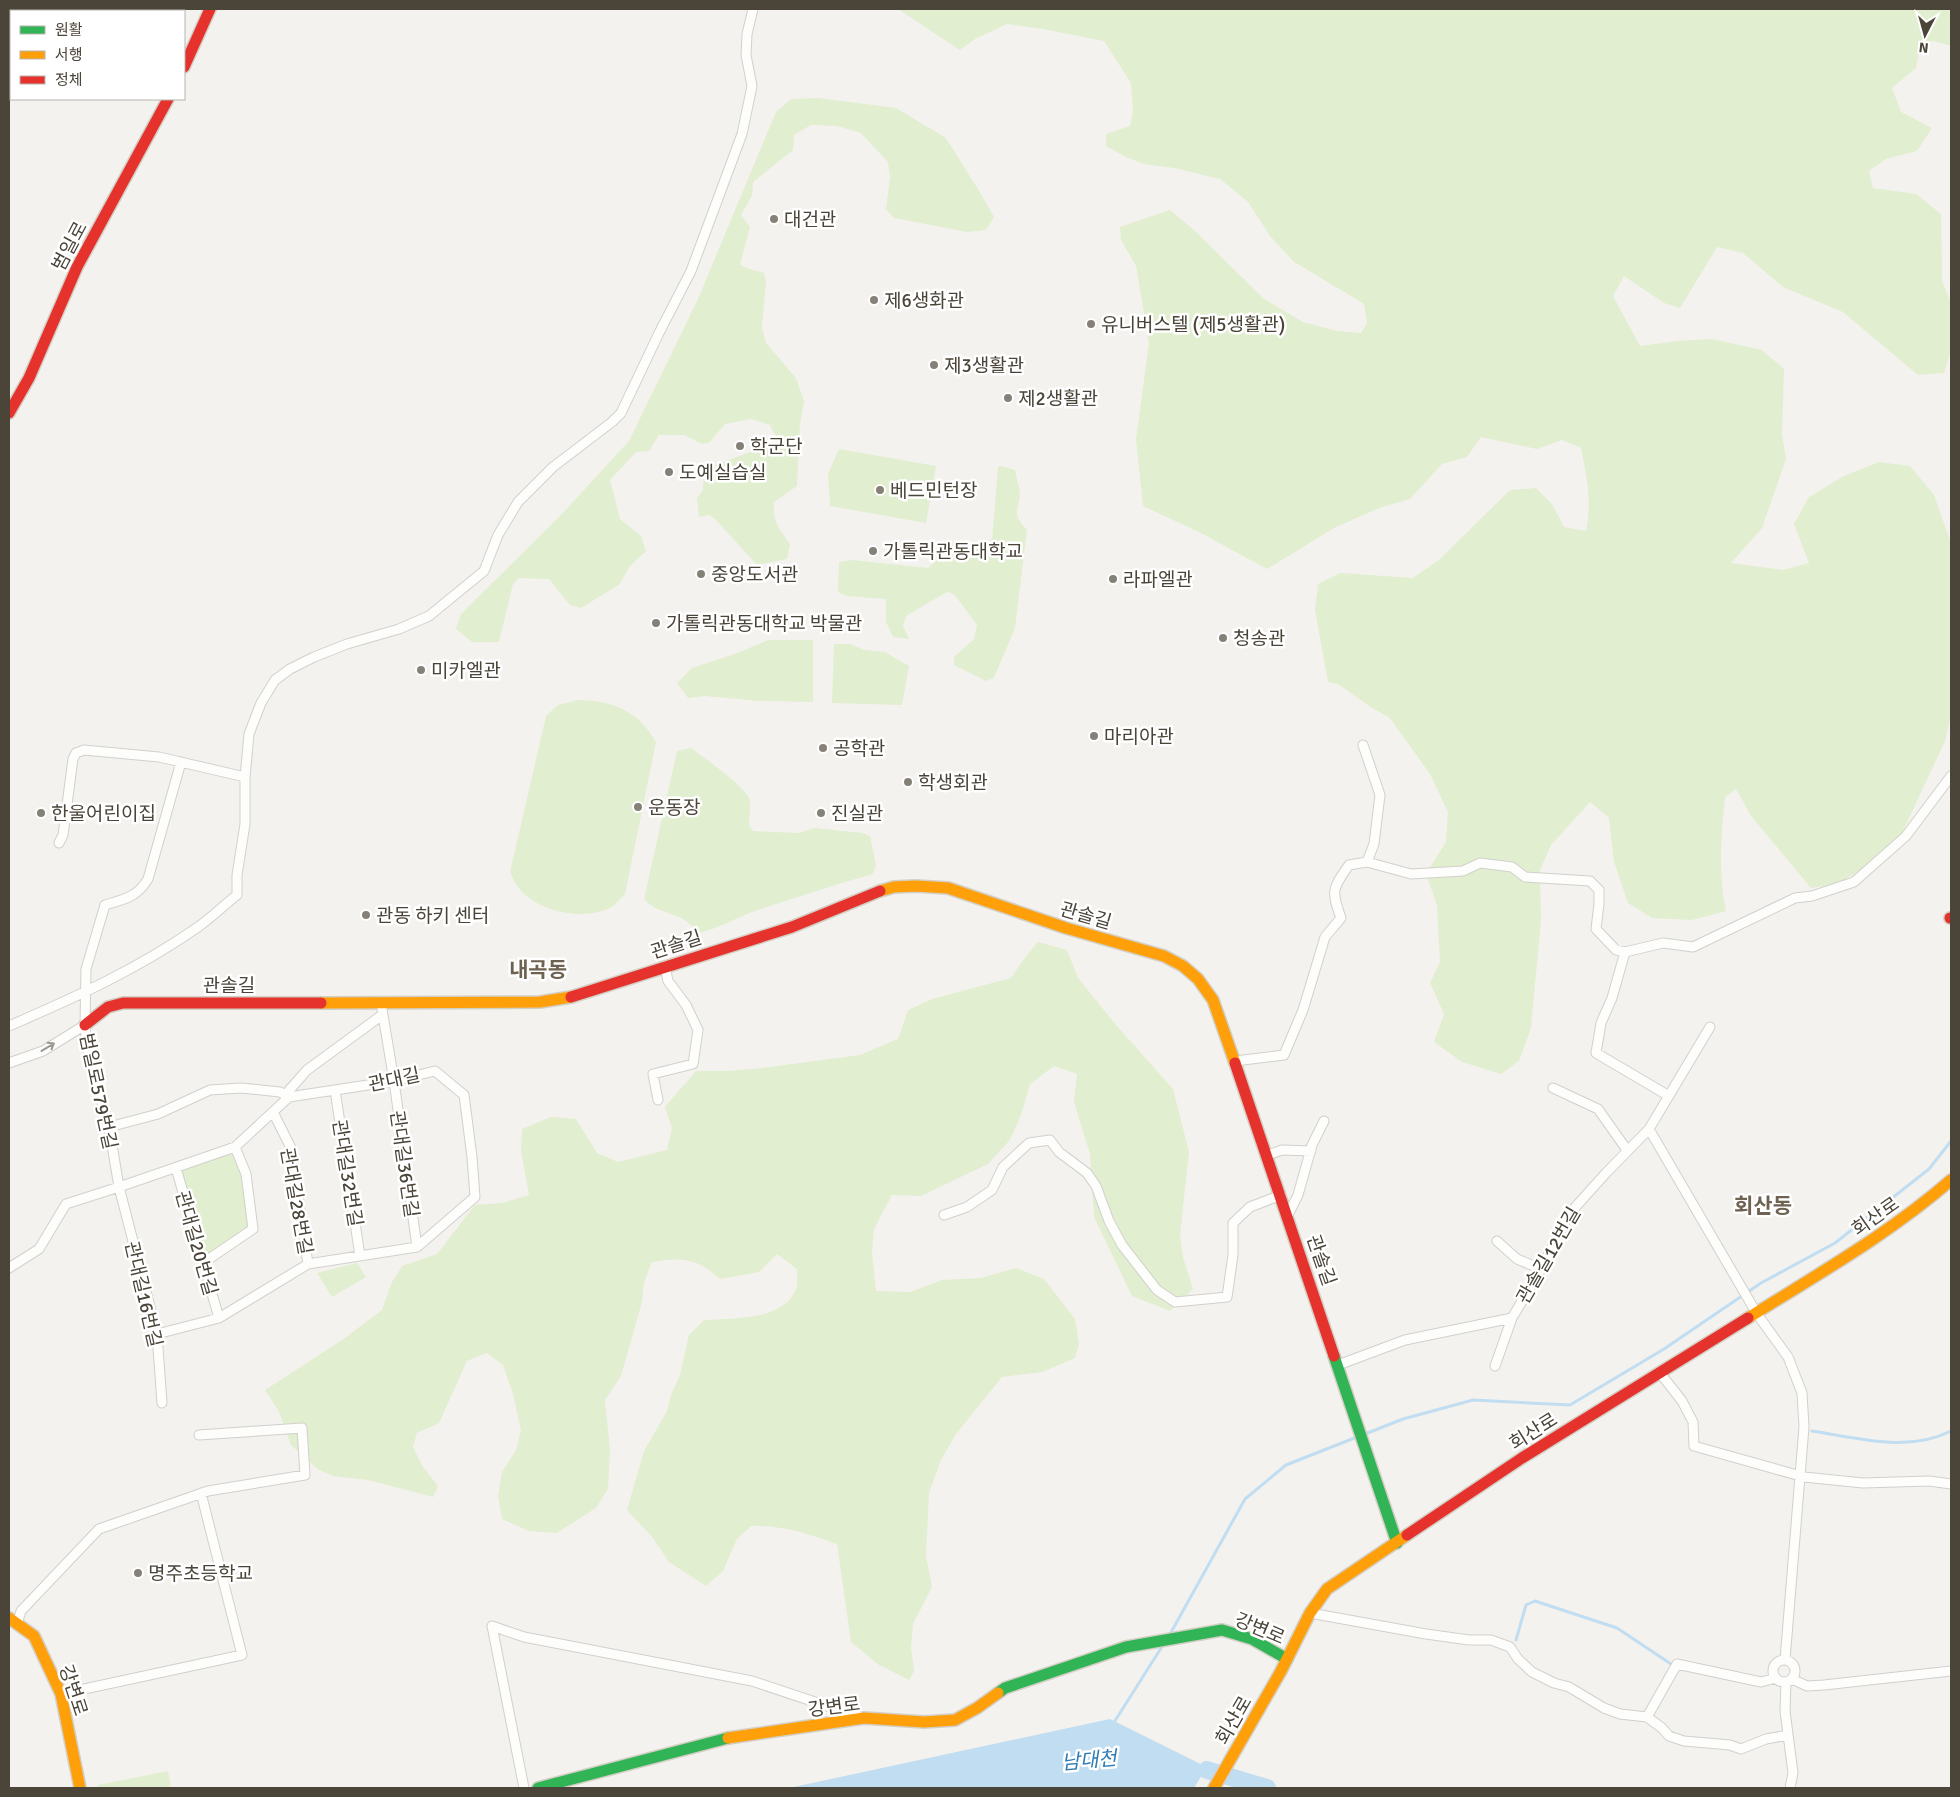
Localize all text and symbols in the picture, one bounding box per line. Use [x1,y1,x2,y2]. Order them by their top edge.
legend [10,10,185,100]
north arrow [1900,10,1950,60]
text: 원활 [55,21,83,39]
text: N [1918,38,1929,56]
text: 서행 [55,46,83,64]
text: 정체 [55,71,83,89]
place label: 대건관 [784,208,836,232]
marker: 대건관 [768,213,780,225]
street label: 범일로 [47,218,93,275]
place label: 제6생화관 [884,289,964,313]
marker: 제6생화관 [868,294,880,306]
place label: 유니버스텔 (제5생활관) [1101,313,1285,337]
marker: 유니버스텔 (제5생활관) [1085,318,1097,330]
place label: 제3생활관 [944,354,1024,378]
marker: 제3생활관 [928,359,940,371]
place label: 제2생활관 [1018,387,1098,411]
marker: 제2생활관 [1002,392,1014,404]
place label: 학군단 [750,435,803,459]
marker: 학군단 [734,440,746,452]
place label: 도예실습실 [679,461,766,485]
marker: 도예실습실 [663,466,675,478]
place label: 베드민턴장 [890,479,977,503]
marker: 베드민턴장 [874,484,886,496]
place label: 가톨릭관동대학교 [883,540,1023,564]
marker: 가톨릭관동대학교 [867,545,879,557]
place label: 중앙도서관 [711,563,798,587]
marker: 중앙도서관 [695,568,707,580]
place label: 라파엘관 [1123,568,1193,592]
marker: 라파엘관 [1107,573,1119,585]
place label: 가톨릭관동대학교 박물관 [666,612,862,636]
marker: 가톨릭관동대학교 박물관 [650,617,662,629]
place label: 청송관 [1233,627,1285,651]
marker: 청송관 [1217,632,1229,644]
place label: 미카엘관 [431,659,501,683]
marker: 미카엘관 [415,664,427,676]
place label: 마리아관 [1104,725,1174,749]
marker: 마리아관 [1088,730,1100,742]
place label: 공학관 [833,737,885,761]
marker: 공학관 [817,742,829,754]
place label: 학생회관 [918,771,988,795]
marker: 학생회관 [902,776,914,788]
place label: 운동장 [648,796,700,820]
marker: 운동장 [632,801,644,813]
place label: 한울어린이집 [51,802,156,826]
place label: 진실관 [831,802,883,826]
marker: 한울어린이집 [35,807,47,819]
marker: 진실관 [815,807,827,819]
street label: 관솔길 [1057,897,1114,935]
place label: 관동 하키 센터 [376,904,489,928]
marker: 관동 하키 센터 [360,909,372,921]
street label: 관솔길 [648,925,705,964]
district label: 내곡동 [509,957,567,983]
street label: 관솔길 [203,974,255,998]
street label: 범일로579번길 [74,1031,122,1152]
one-way arrow [41,1042,55,1052]
street label: 관대길 [366,1063,422,1097]
street label: 관대길36번길 [385,1109,423,1219]
street label: 관대길32번길 [327,1118,367,1228]
street label: 관대길28번길 [275,1146,317,1256]
street label: 관대길20번길 [170,1188,222,1298]
street label: 회산로 [1847,1192,1904,1242]
district label: 회산동 [1734,1193,1792,1219]
street label: 관솔길12번길 [1511,1203,1586,1308]
street label: 관솔길 [1301,1232,1341,1289]
street label: 관대길16번길 [119,1239,167,1350]
street label: 회산로 [1505,1408,1562,1456]
place label: 명주초등학교 [148,1562,253,1586]
marker: 명주초등학교 [132,1567,144,1579]
street label: 강변로 [1231,1608,1288,1650]
street label: 강변로 [54,1662,93,1719]
street label: 강변로 [807,1692,862,1722]
street label: 회산로 [1210,1692,1257,1749]
water label: 남대천 [1060,1745,1120,1775]

